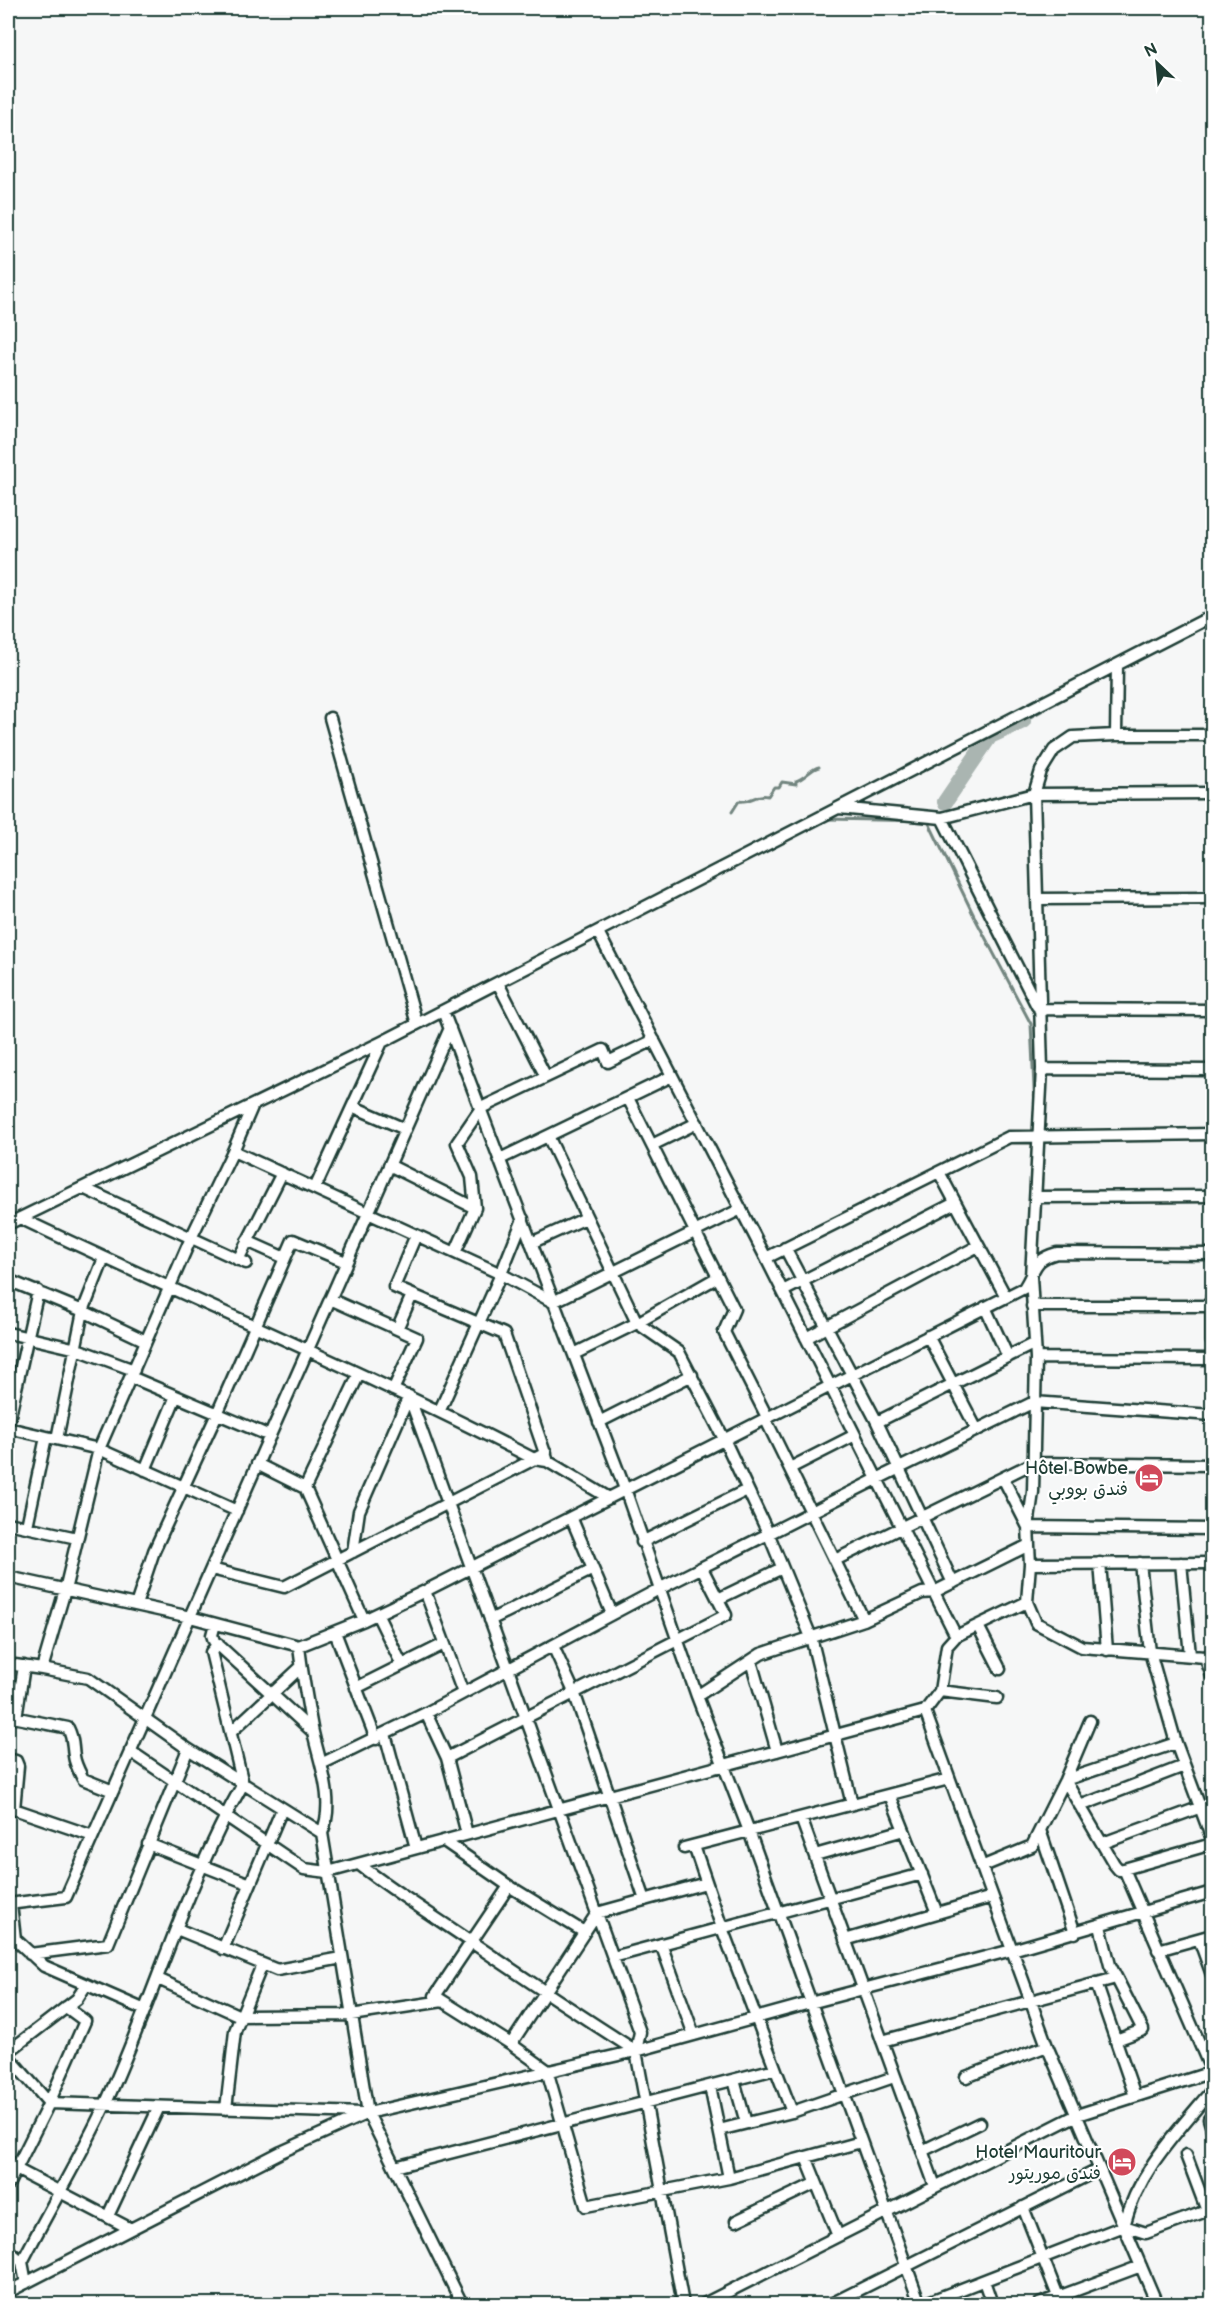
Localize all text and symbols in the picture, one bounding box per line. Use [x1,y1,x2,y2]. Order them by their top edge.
north arrow [1127,33,1187,93]
text: N [1142,40,1161,62]
place label: Hôtel Bowbe فندق بووبي [1025,1458,1128,1505]
hotel icon: Hôtel Bowbe فندق بووبي [1133,1462,1165,1494]
place label: Hotel Mauritour فندق موريتور [975,2142,1101,2185]
hotel icon: Hotel Mauritour فندق موريتور [1106,2146,1138,2178]

